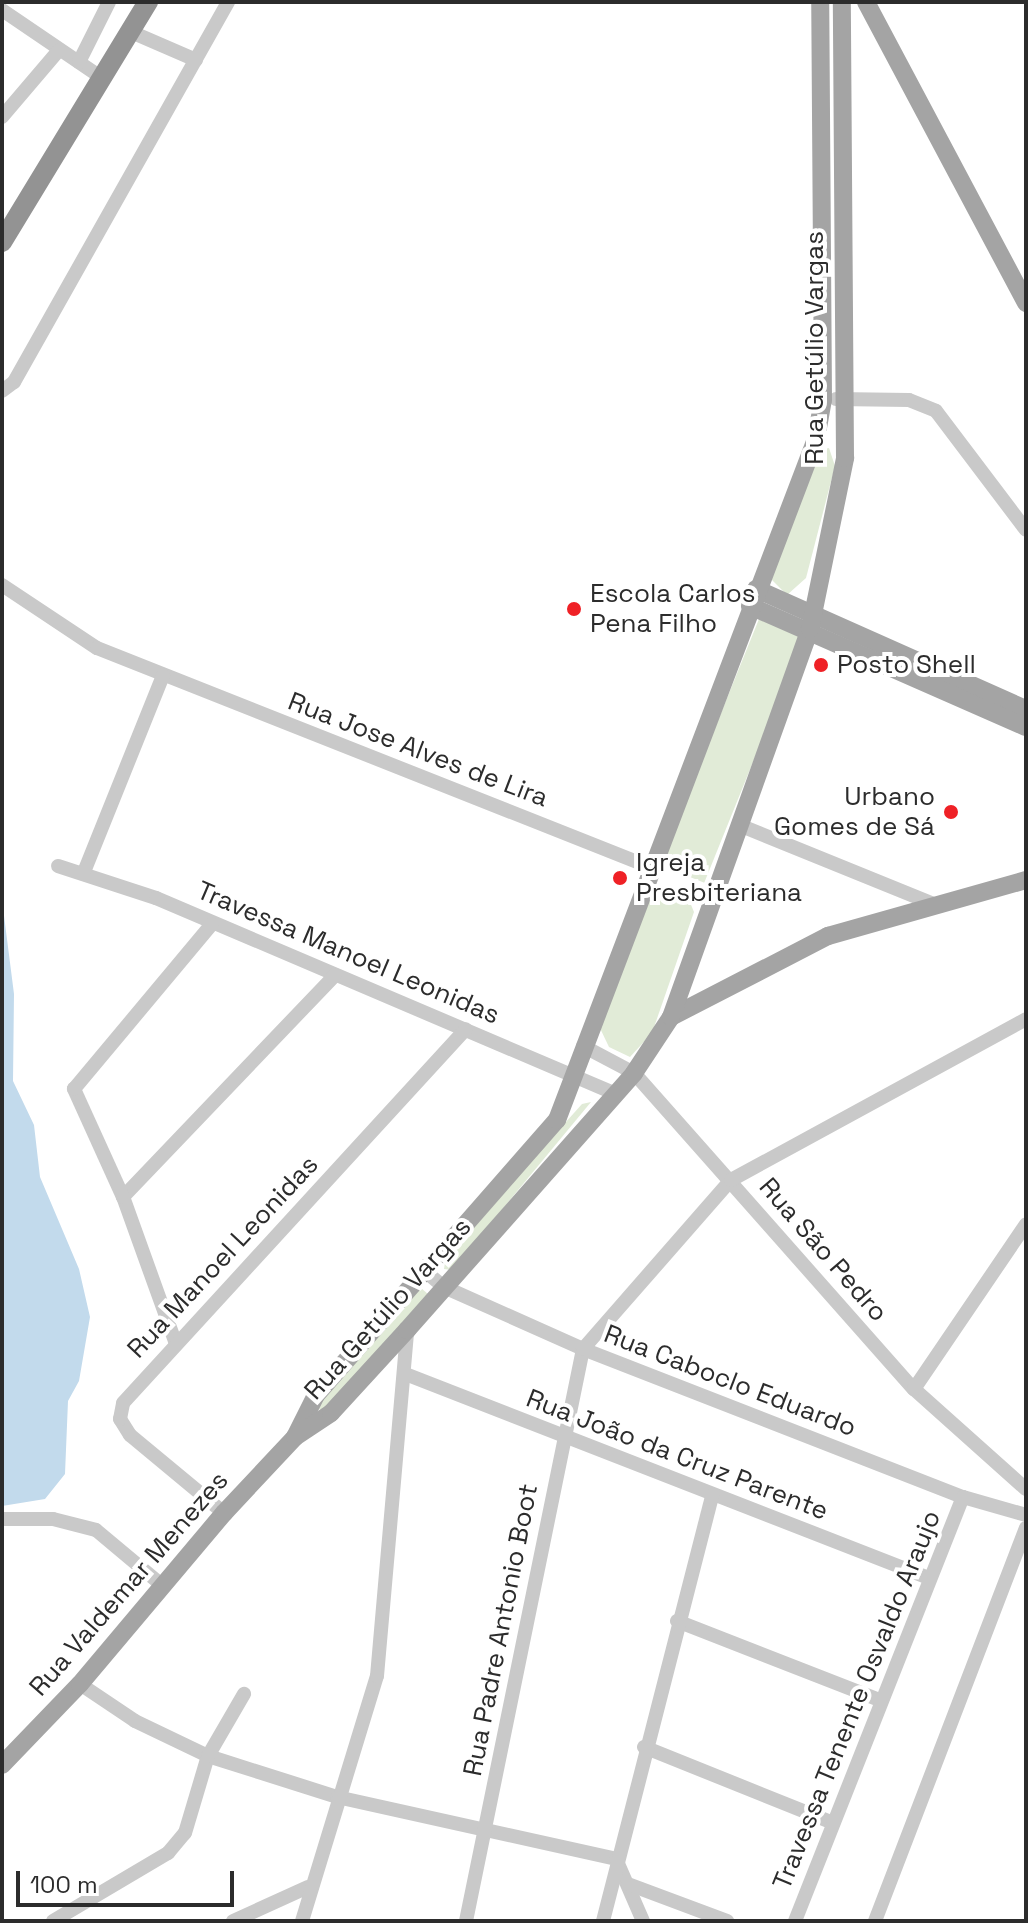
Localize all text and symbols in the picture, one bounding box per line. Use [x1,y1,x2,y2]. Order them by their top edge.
street label: Rua Getúlio Vargas [799,231,831,465]
place label: Escola Carlos Pena Filho [590,578,756,640]
marker: Escola Carlos Pena Filho [565,600,583,618]
place label: Posto Shell [837,649,976,681]
marker: Posto Shell [812,656,830,674]
street label: Rua Jose Alves de Lira [283,686,553,814]
place label: Urbano Gomes de Sá [774,781,935,842]
marker: Urbano Gomes de Sá [942,803,960,821]
place label: Igreja Presbiteriana [636,847,802,908]
marker: Igreja Presbiteriana [611,869,629,887]
street label: Travessa Manoel Leonidas [192,875,504,1031]
street label: Rua Manoel Leonidas [121,1149,325,1365]
street label: Rua São Pedro [752,1172,894,1328]
street label: Rua Getúlio Vargas [298,1212,478,1406]
street label: Rua Caboclo Eduardo [600,1319,860,1443]
street label: Rua João da Cruz Parente [522,1383,832,1527]
street label: Rua Valdemar Menezes [23,1465,235,1703]
street label: Rua Padre Antonio Boot [457,1481,545,1779]
street label: Travessa Tenente Osvaldo Araujo [766,1505,948,1895]
scale bar [20,1855,238,1905]
text: 100 m [30,1869,98,1900]

